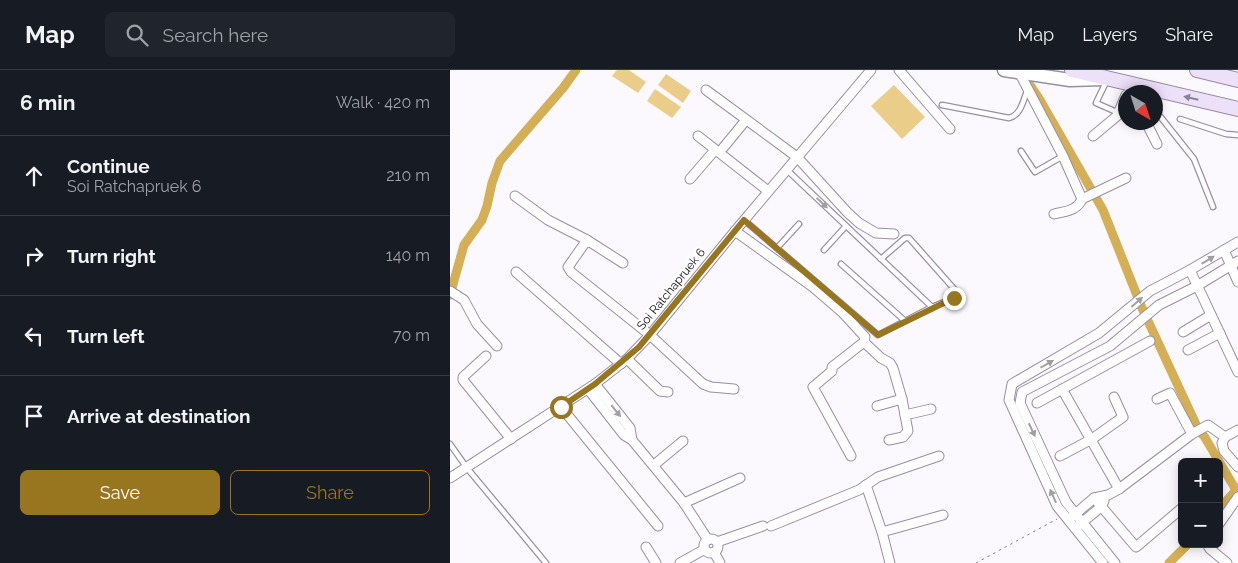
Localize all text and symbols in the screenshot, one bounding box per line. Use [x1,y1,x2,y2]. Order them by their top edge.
search box [105,12,455,57]
text: Map [25,20,75,49]
icon: search [123,21,151,49]
text: Search here [163,24,268,46]
text: Map [1018,24,1054,45]
text: Layers [1082,24,1137,45]
text: Share [1165,24,1213,45]
north arrow [1118,85,1163,130]
text: 6 min [20,90,75,115]
text: Walk · 420 m [336,93,430,112]
one-way arrow [1183,94,1198,102]
text: Continue [67,155,150,177]
icon: ahead [20,162,48,190]
text: 210 m [386,166,430,185]
text: Soi Ratchapruek 6 [67,177,201,196]
one-way arrow [816,197,828,209]
icon: right [20,242,48,270]
text: Turn right [67,245,156,267]
street label: Soi Ratchapruek 6 [634,245,708,333]
text: 140 m [386,246,430,265]
one-way arrow [1202,255,1215,264]
route end [943,287,966,310]
one-way arrow [1130,296,1143,307]
icon: left [20,322,48,350]
text: Turn left [67,325,144,347]
text: 70 m [393,326,430,345]
one-way arrow [1041,359,1054,368]
route start [550,396,573,419]
icon: arrive [20,402,48,430]
one-way arrow [611,404,622,417]
text: Arrive at destination [67,405,251,427]
one-way arrow [1028,422,1036,437]
map controls [1178,458,1223,548]
button: + [1178,458,1223,503]
button: Save [20,470,220,515]
button: Share [230,470,430,515]
one-way arrow [1048,489,1056,503]
button: − [1178,503,1223,548]

